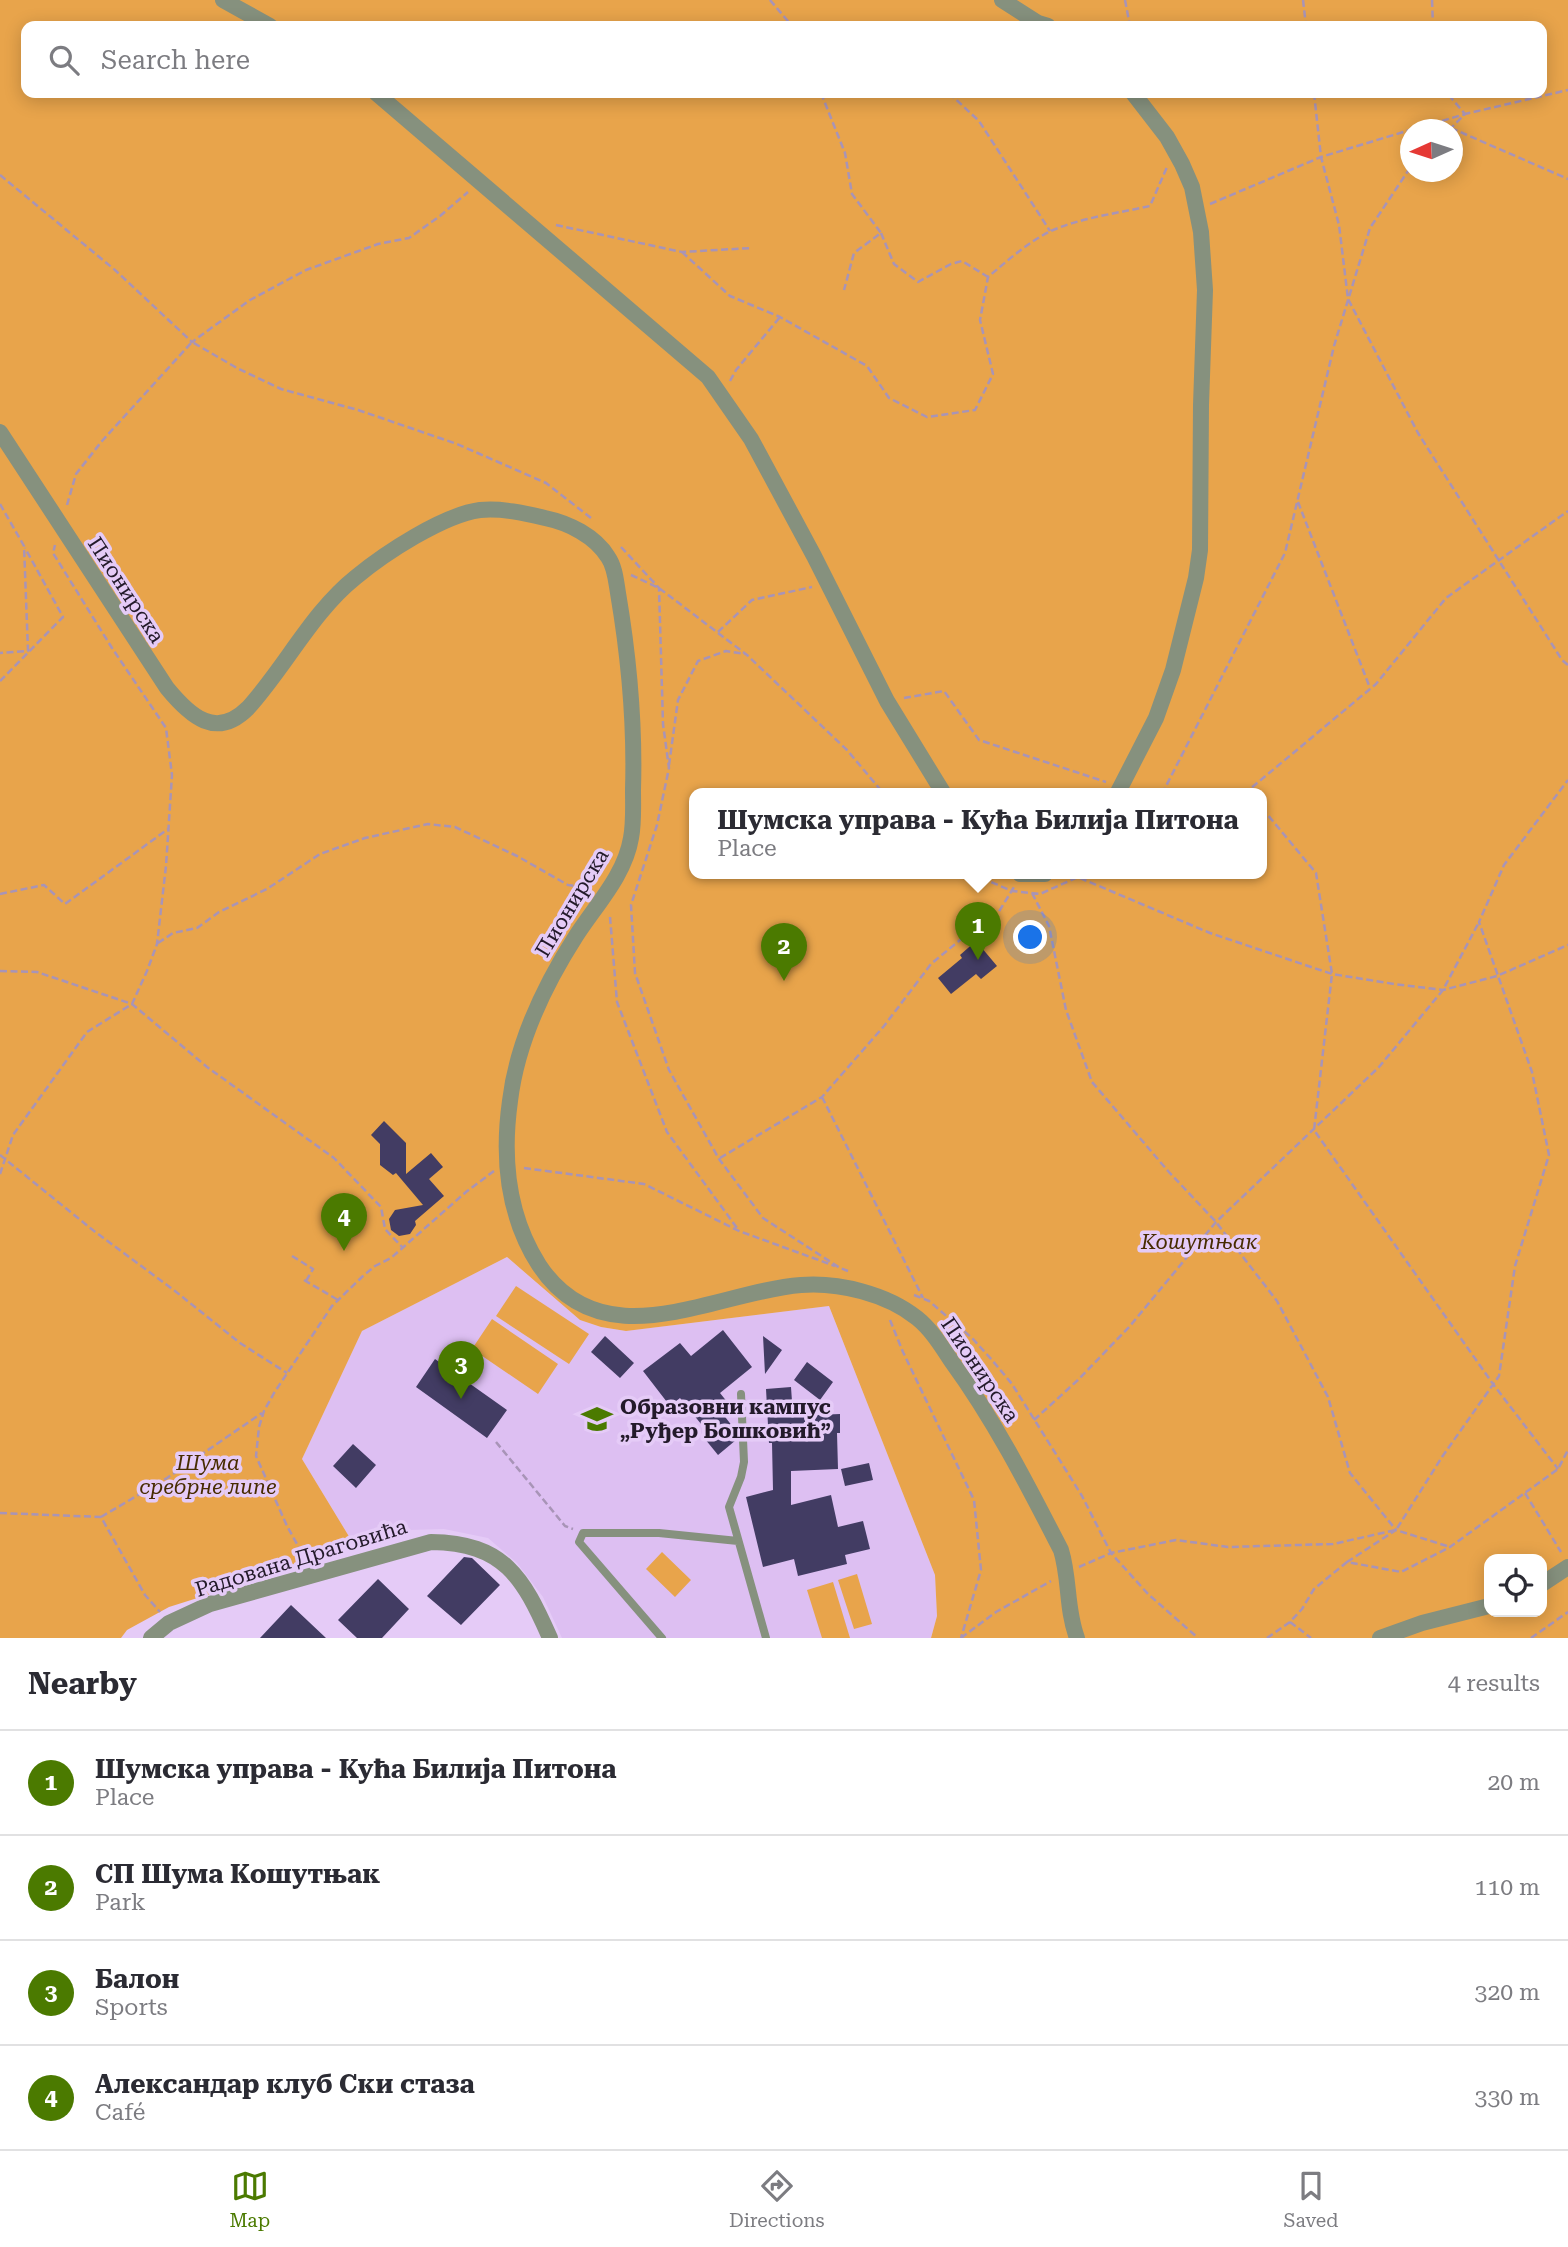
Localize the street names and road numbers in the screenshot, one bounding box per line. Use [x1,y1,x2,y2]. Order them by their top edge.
street label: Пионирска [83,533,169,648]
street label: Пионирска [530,844,614,961]
street label: Пионирска [936,1313,1024,1428]
street label: Радована Драговића [192,1514,410,1602]

